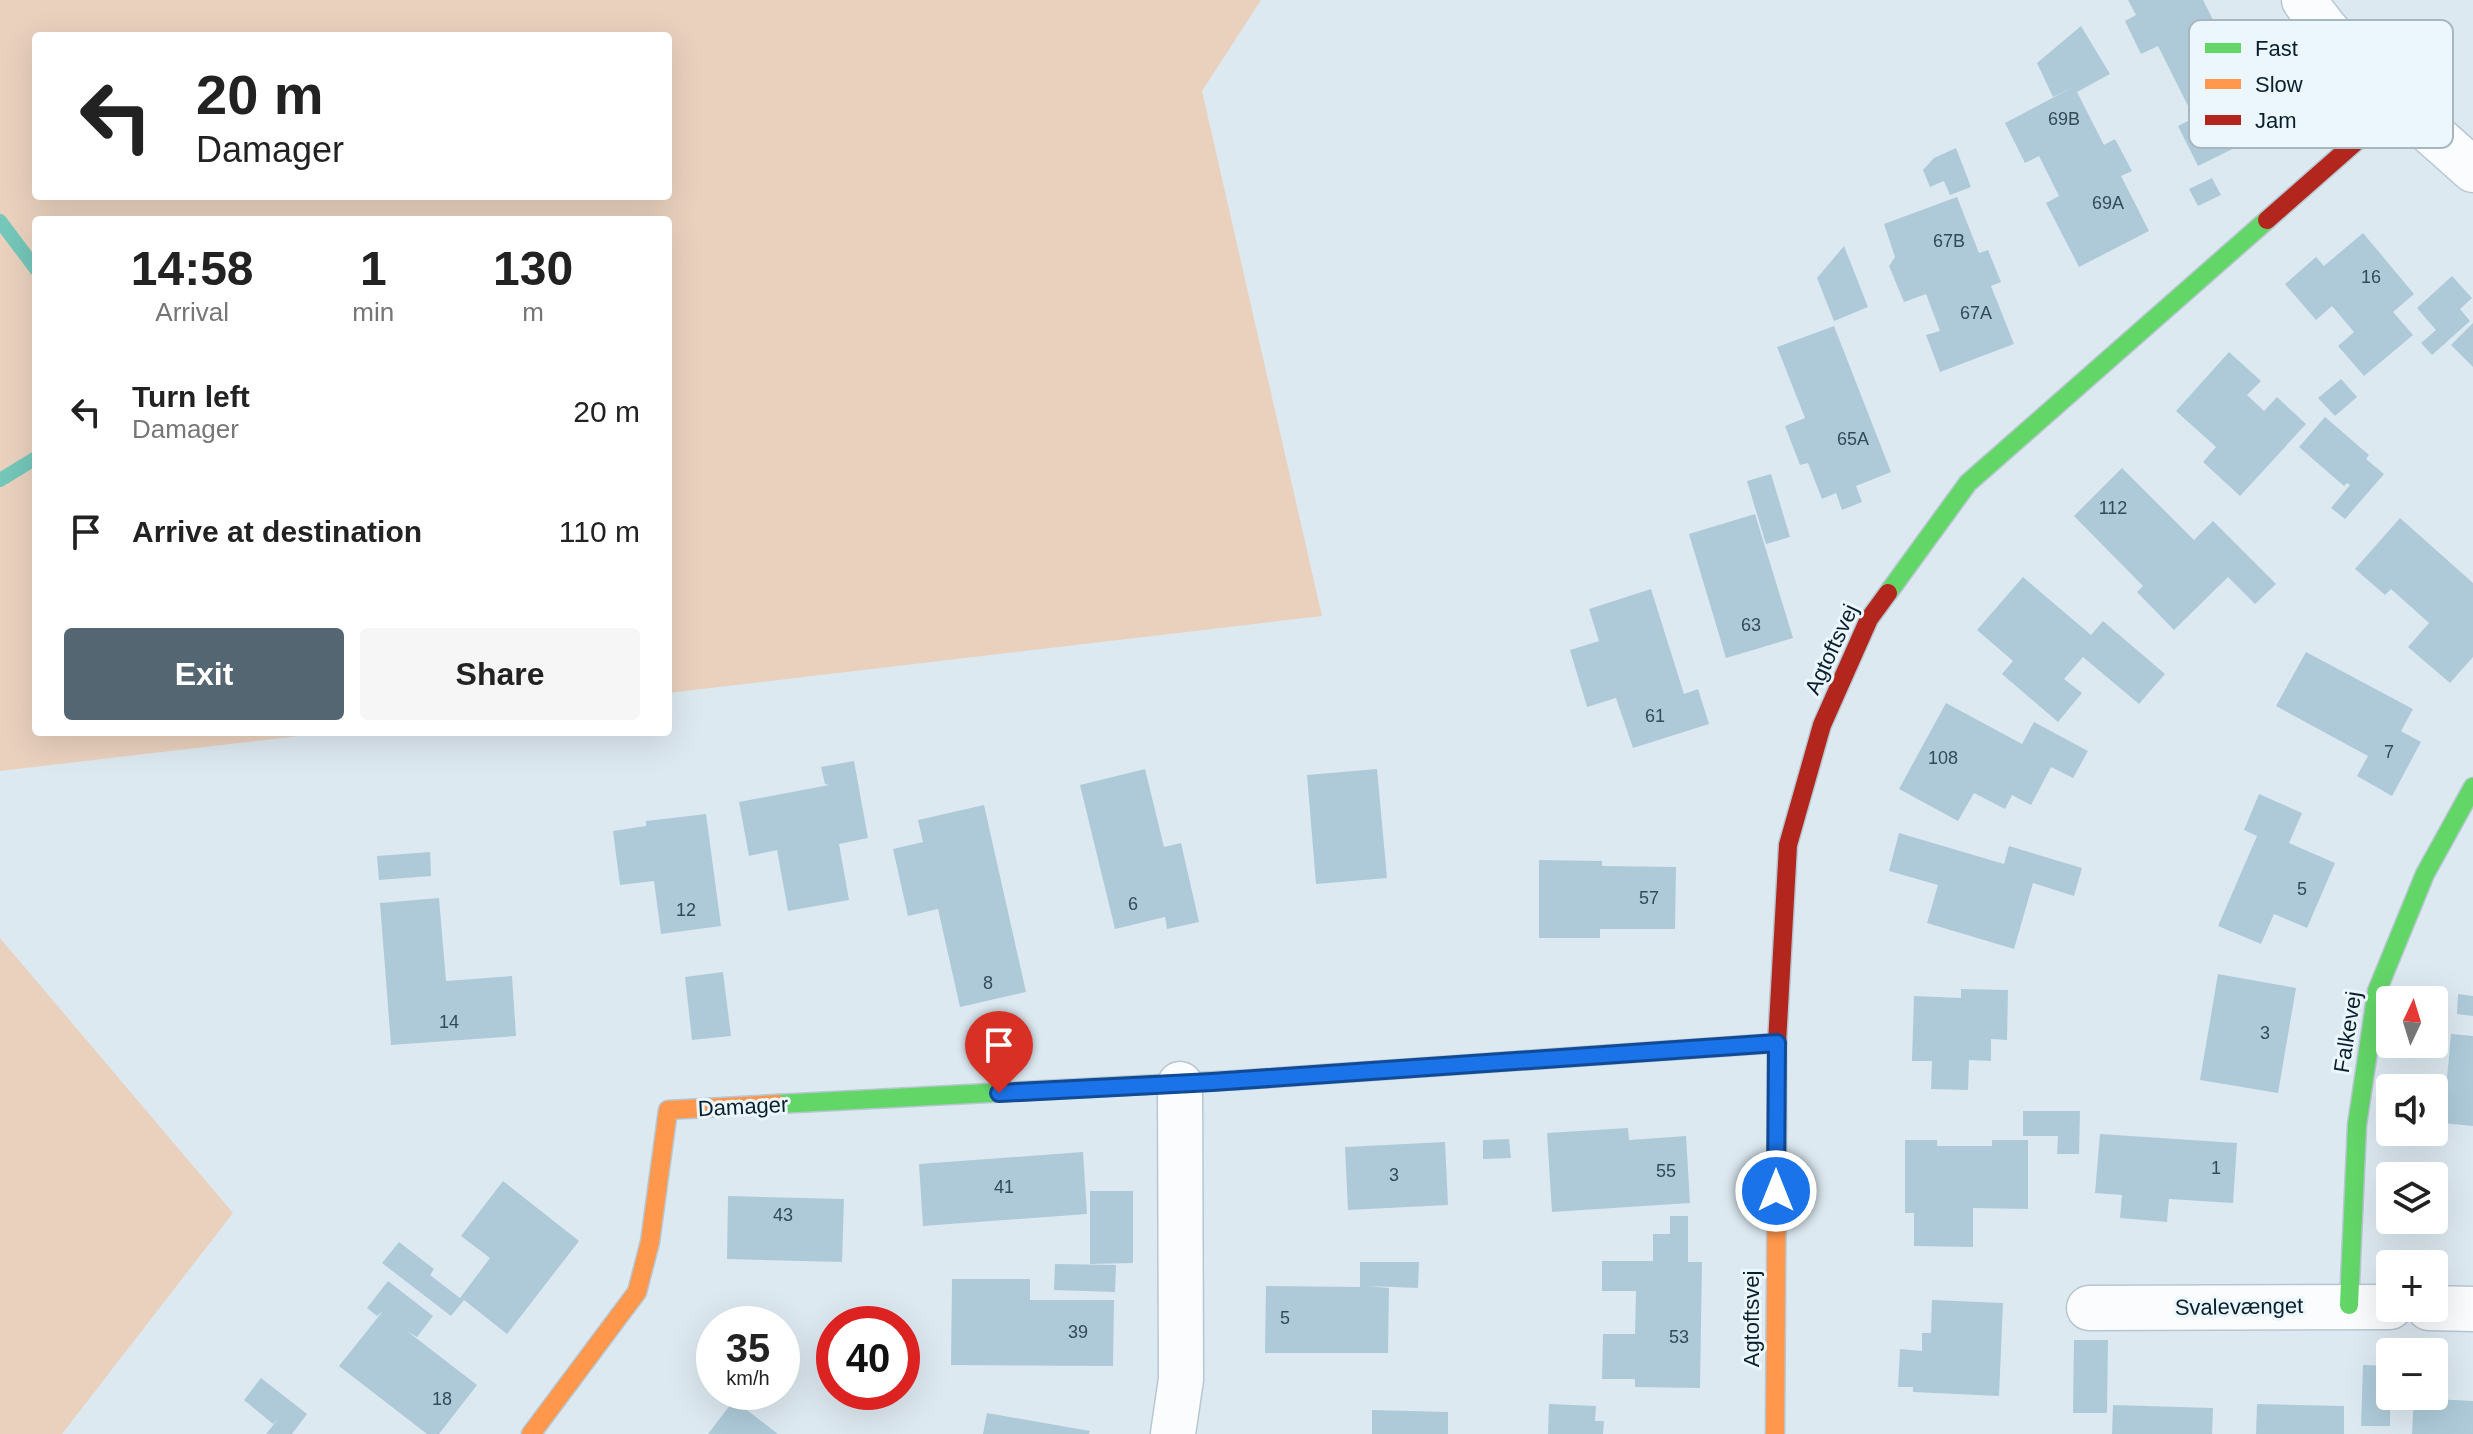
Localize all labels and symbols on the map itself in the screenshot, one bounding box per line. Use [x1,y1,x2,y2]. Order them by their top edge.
legend [2189,20,2453,148]
text: Fast [2255,36,2298,61]
text: Slow [2255,72,2303,97]
text: Jam [2255,108,2297,133]
house number: 69B [2048,109,2080,129]
house number: 69A [2092,193,2124,213]
house number: 67B [1933,231,1965,251]
house number: 16 [2361,267,2381,287]
house number: 67A [1960,303,1992,323]
house number: 65A [1837,429,1869,449]
house number: 112 [2099,498,2127,518]
street label: Agtoftsvej [1800,600,1863,698]
house number: 63 [1741,615,1761,635]
house number: 61 [1645,706,1665,726]
house number: 7 [2384,742,2394,762]
house number: 108 [1928,748,1958,768]
house number: 5 [2297,879,2307,899]
house number: 57 [1639,888,1659,908]
house number: 6 [1128,894,1138,914]
house number: 12 [676,900,696,920]
house number: 8 [983,973,993,993]
north arrow [2376,986,2448,1058]
street label: Falkevej [2329,990,2366,1074]
pin [965,1011,1033,1093]
house number: 14 [439,1012,459,1032]
house number: 3 [2260,1023,2270,1043]
street label: Damager [697,1092,789,1121]
position arrow [1734,1149,1818,1233]
house number: 1 [2211,1158,2221,1178]
house number: 55 [1656,1161,1676,1181]
house number: 3 [1389,1165,1399,1185]
house number: 41 [994,1177,1014,1197]
house number: 43 [773,1205,793,1225]
street label: Agtoftsvej [1739,1271,1764,1367]
street label: Svalevænget [2175,1293,2303,1320]
speed limit sign: 40 [816,1306,920,1410]
house number: 5 [1280,1308,1290,1328]
house number: 39 [1068,1322,1088,1342]
house number: 53 [1669,1327,1689,1347]
house number: 18 [432,1389,452,1409]

